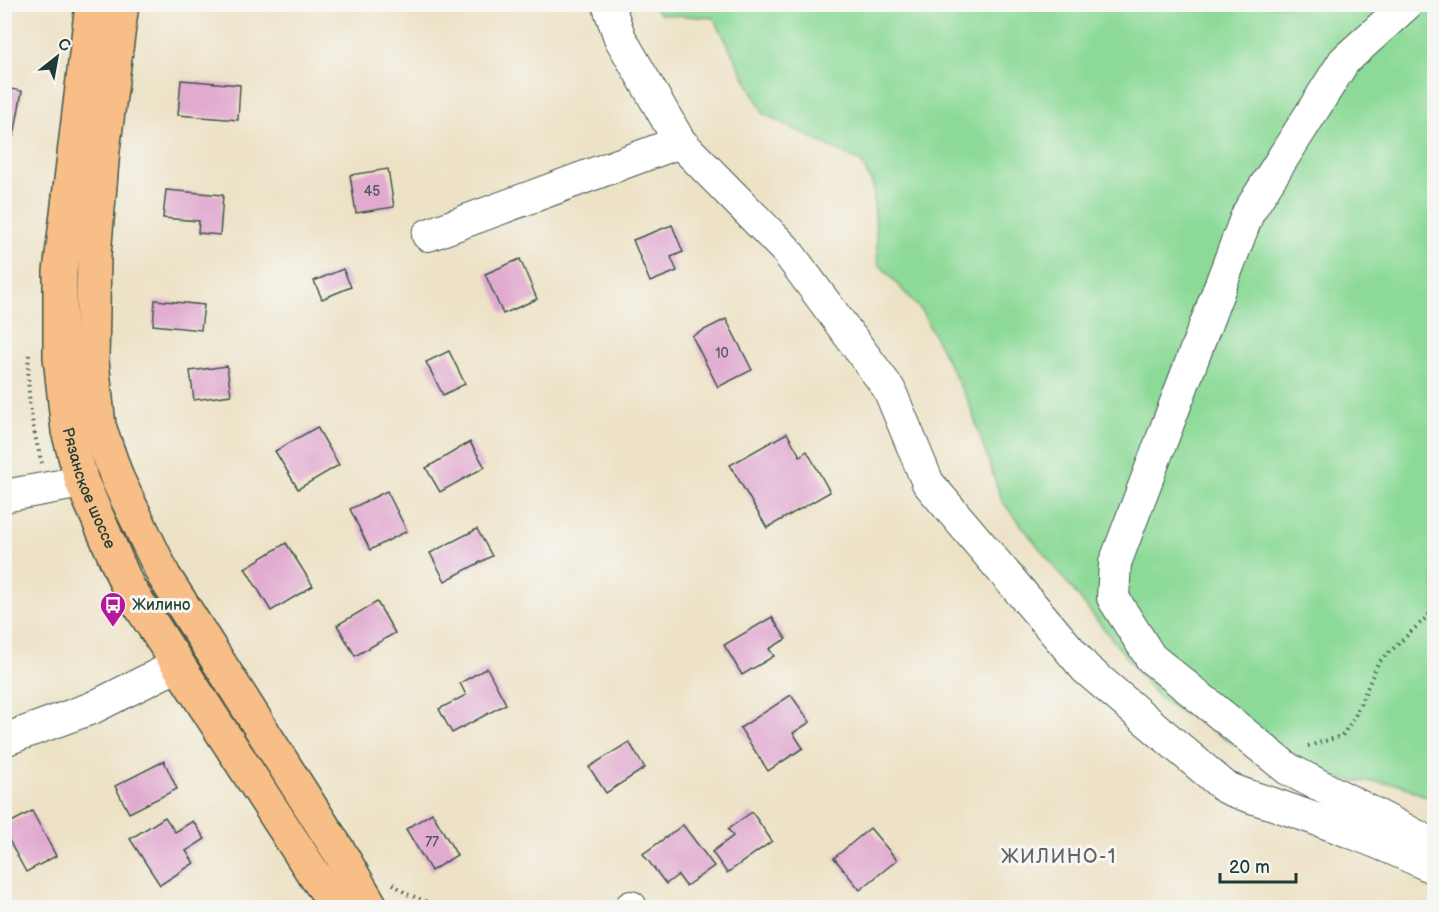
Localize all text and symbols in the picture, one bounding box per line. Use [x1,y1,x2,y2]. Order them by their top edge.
north arrow [27,27,87,87]
text: С [54,34,74,56]
house number: 45 [364,183,380,200]
house number: 10 [715,345,729,362]
street label: Рязанское шоссе [58,425,120,552]
bus stop icon: Жилино [98,590,128,628]
place label: Жилино [132,596,190,615]
house number: 77 [425,834,439,851]
district label: ЖИЛИНО-1 [1001,845,1117,869]
scale bar [1220,846,1296,884]
text: 20 m [1229,857,1270,878]

